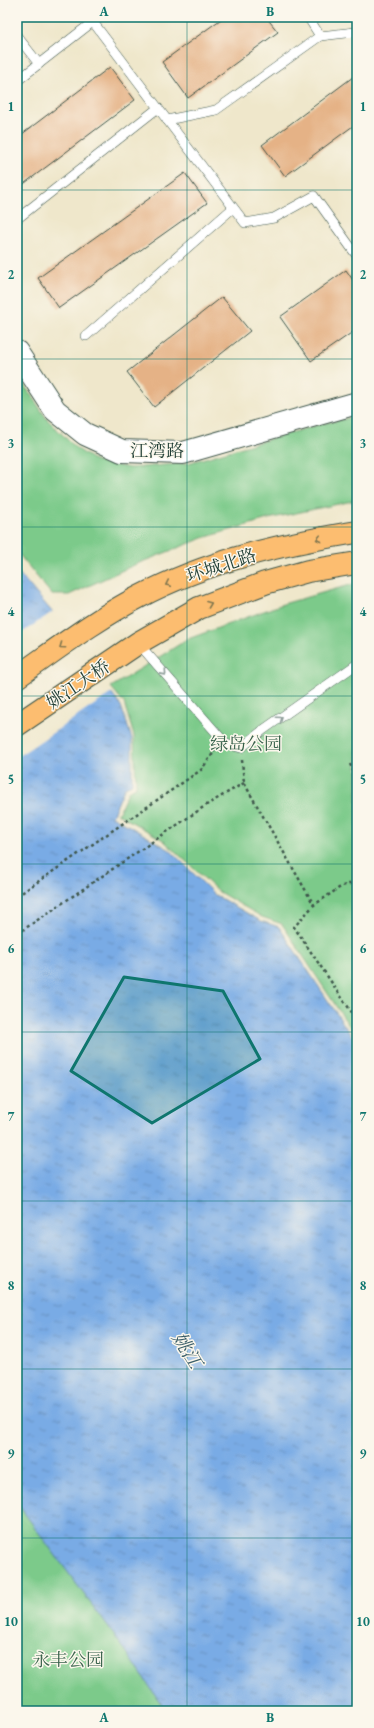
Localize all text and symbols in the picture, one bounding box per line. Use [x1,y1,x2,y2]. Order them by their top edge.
text: A [98,3,109,20]
text: B [266,3,274,20]
text: 1 [8,98,15,115]
text: 1 [360,98,367,115]
text: 2 [8,266,15,283]
text: 2 [360,266,367,283]
text: 3 [8,435,15,452]
text: 3 [360,435,367,452]
street label: 江湾路 [130,439,184,462]
one-way arrow [316,534,322,542]
street label: 环城北路 [183,543,259,587]
one-way arrow [164,579,172,587]
one-way arrow [205,601,212,609]
text: 4 [8,603,15,620]
text: 4 [360,603,367,620]
one-way arrow [59,641,66,648]
street label: 姚江大桥 [42,654,114,714]
one-way arrow [159,668,167,676]
one-way arrow [275,717,282,724]
park label: 绿岛公园 [210,732,282,755]
text: 5 [8,771,14,788]
text: 5 [360,771,366,788]
text: 6 [8,940,15,957]
text: 6 [360,940,367,957]
text: 7 [8,1108,15,1125]
text: 7 [360,1108,367,1125]
text: 8 [8,1277,15,1294]
text: 8 [360,1277,367,1294]
water label: 姚江 [166,1327,209,1375]
text: 9 [8,1445,15,1462]
text: 9 [360,1445,367,1462]
text: 10 [4,1613,18,1630]
text: 10 [356,1613,370,1630]
park label: 永丰公园 [32,1648,104,1671]
text: A [98,1709,109,1726]
text: B [266,1709,274,1726]

